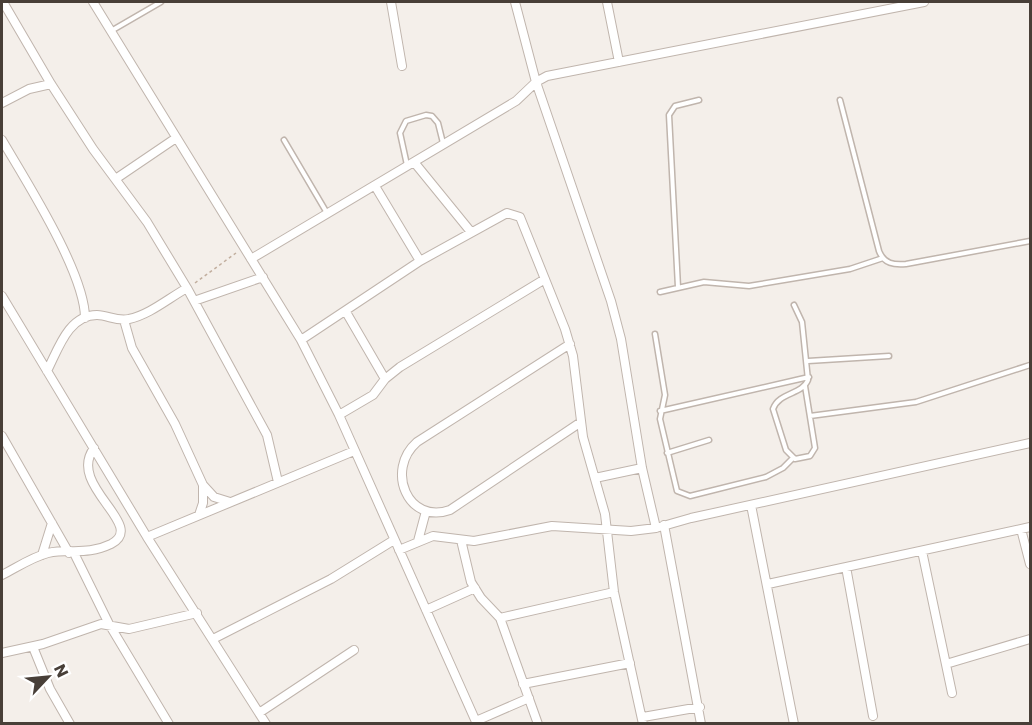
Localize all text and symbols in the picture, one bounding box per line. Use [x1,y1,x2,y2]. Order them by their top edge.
north arrow [18,647,78,707]
text: N [48,660,74,681]

